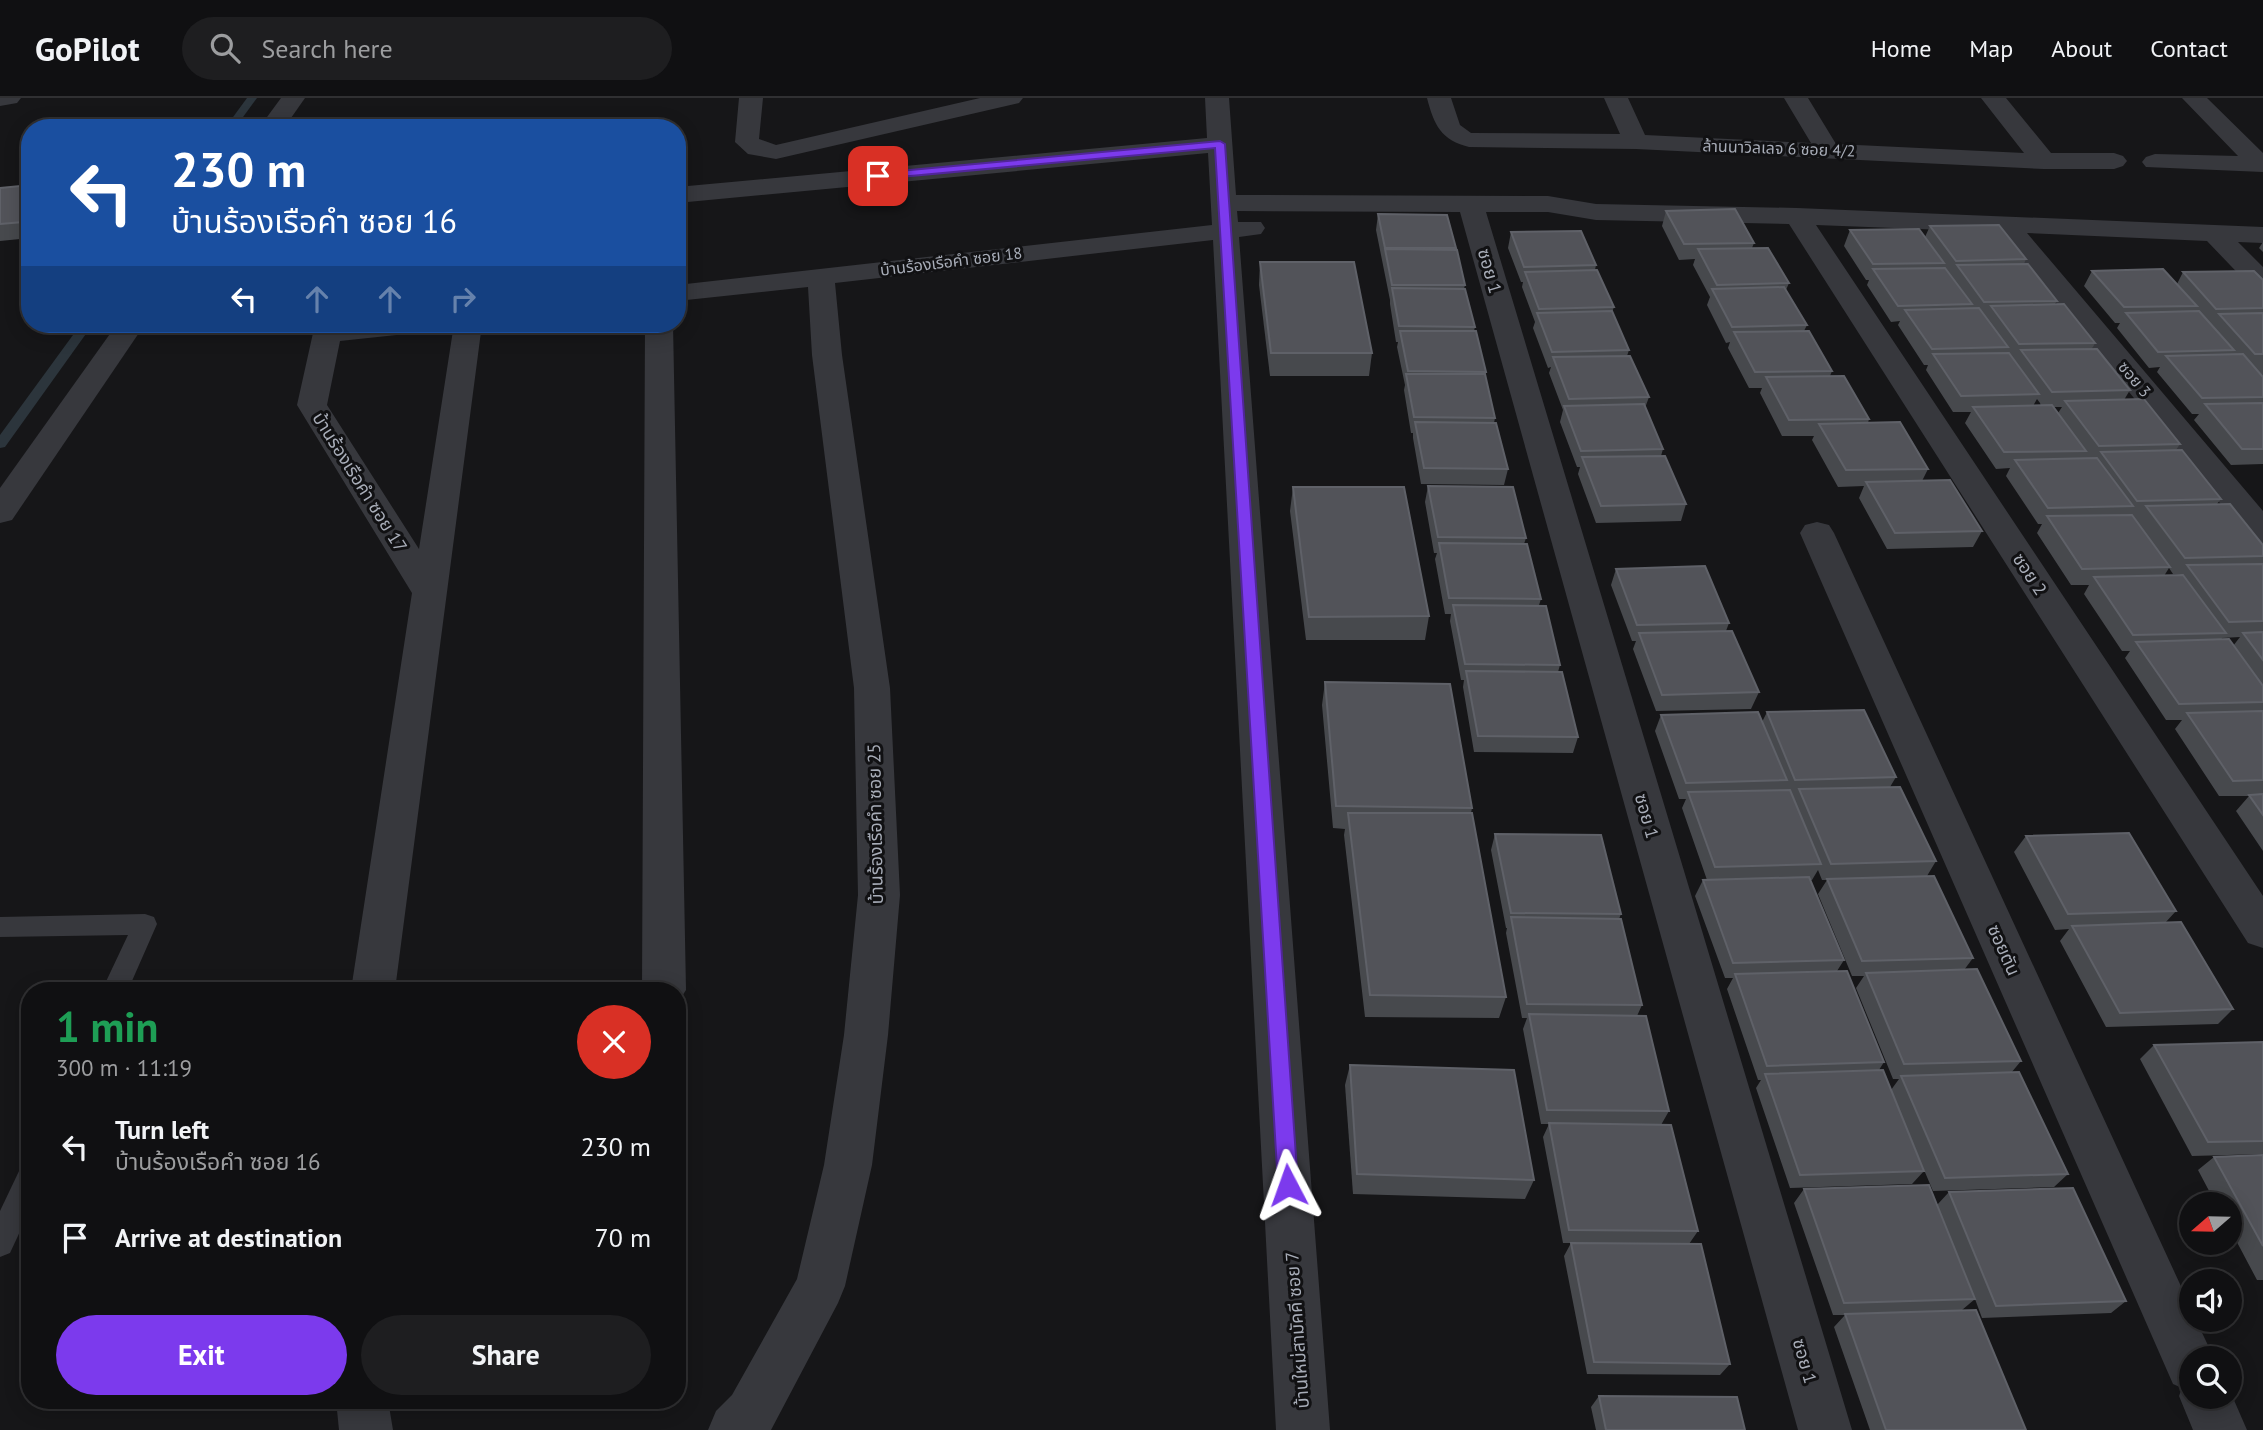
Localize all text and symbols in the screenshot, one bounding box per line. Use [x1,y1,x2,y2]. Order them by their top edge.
search box [182,17,672,80]
text: GoPilot [35,27,140,70]
icon: search [206,29,244,67]
text: Search here [262,32,393,65]
text: Home [1871,33,1931,64]
text: Map [1969,33,2013,64]
text: About [2051,33,2112,64]
text: Contact [2150,33,2228,64]
street label: ล้านนาวิลเลจ 6 ซอย 4/2 [1702,135,1856,161]
text: 230 m [171,137,306,201]
pin [848,146,908,206]
icon: left [56,147,147,238]
icon: arrive [859,157,897,195]
text: บ้านร้องเรือคำ ซอย 16 [171,200,457,242]
street label: บ้านร้องเรือคำ ซอย 18 [879,242,1023,280]
street label: ซอย 1 [1473,246,1507,296]
icon: left [225,280,263,318]
icon: ahead [298,280,336,318]
icon: ahead [371,280,409,318]
icon: right [444,280,482,318]
street label: ซอย 3 [2114,357,2156,401]
street label: บ้านร้องเรือคำ ซอย 17 [308,408,412,556]
street label: ซอย 2 [2008,549,2052,599]
street label: บ้านร้องเรือคำ ซอย 25 [862,743,888,905]
street label: ซอย 1 [1630,791,1664,841]
street label: ซอยตัน [1983,921,2025,979]
text: 1 min [56,999,158,1054]
button: close [577,1005,651,1079]
text: 300 m · 11:19 [56,1053,192,1082]
text: Turn left [115,1113,209,1146]
icon: left [56,1128,94,1166]
text: 230 m [580,1130,651,1163]
text: บ้านร้องเรือคำ ซอย 16 [115,1147,321,1176]
position arrow [1251,1148,1325,1222]
north arrow [2179,1192,2242,1255]
map controls [2179,1192,2242,1409]
icon: arrive [56,1219,94,1257]
text: Arrive at destination [115,1221,342,1254]
text: 70 m [595,1221,651,1254]
street label: บ้านใหม่สามัคคี ซอย 7 [1280,1251,1314,1409]
button: sound [2179,1269,2242,1332]
button: Exit [56,1315,347,1395]
button: Share [361,1315,651,1395]
street label: ซอย 1 [1788,1336,1822,1386]
button: search [2179,1346,2242,1409]

